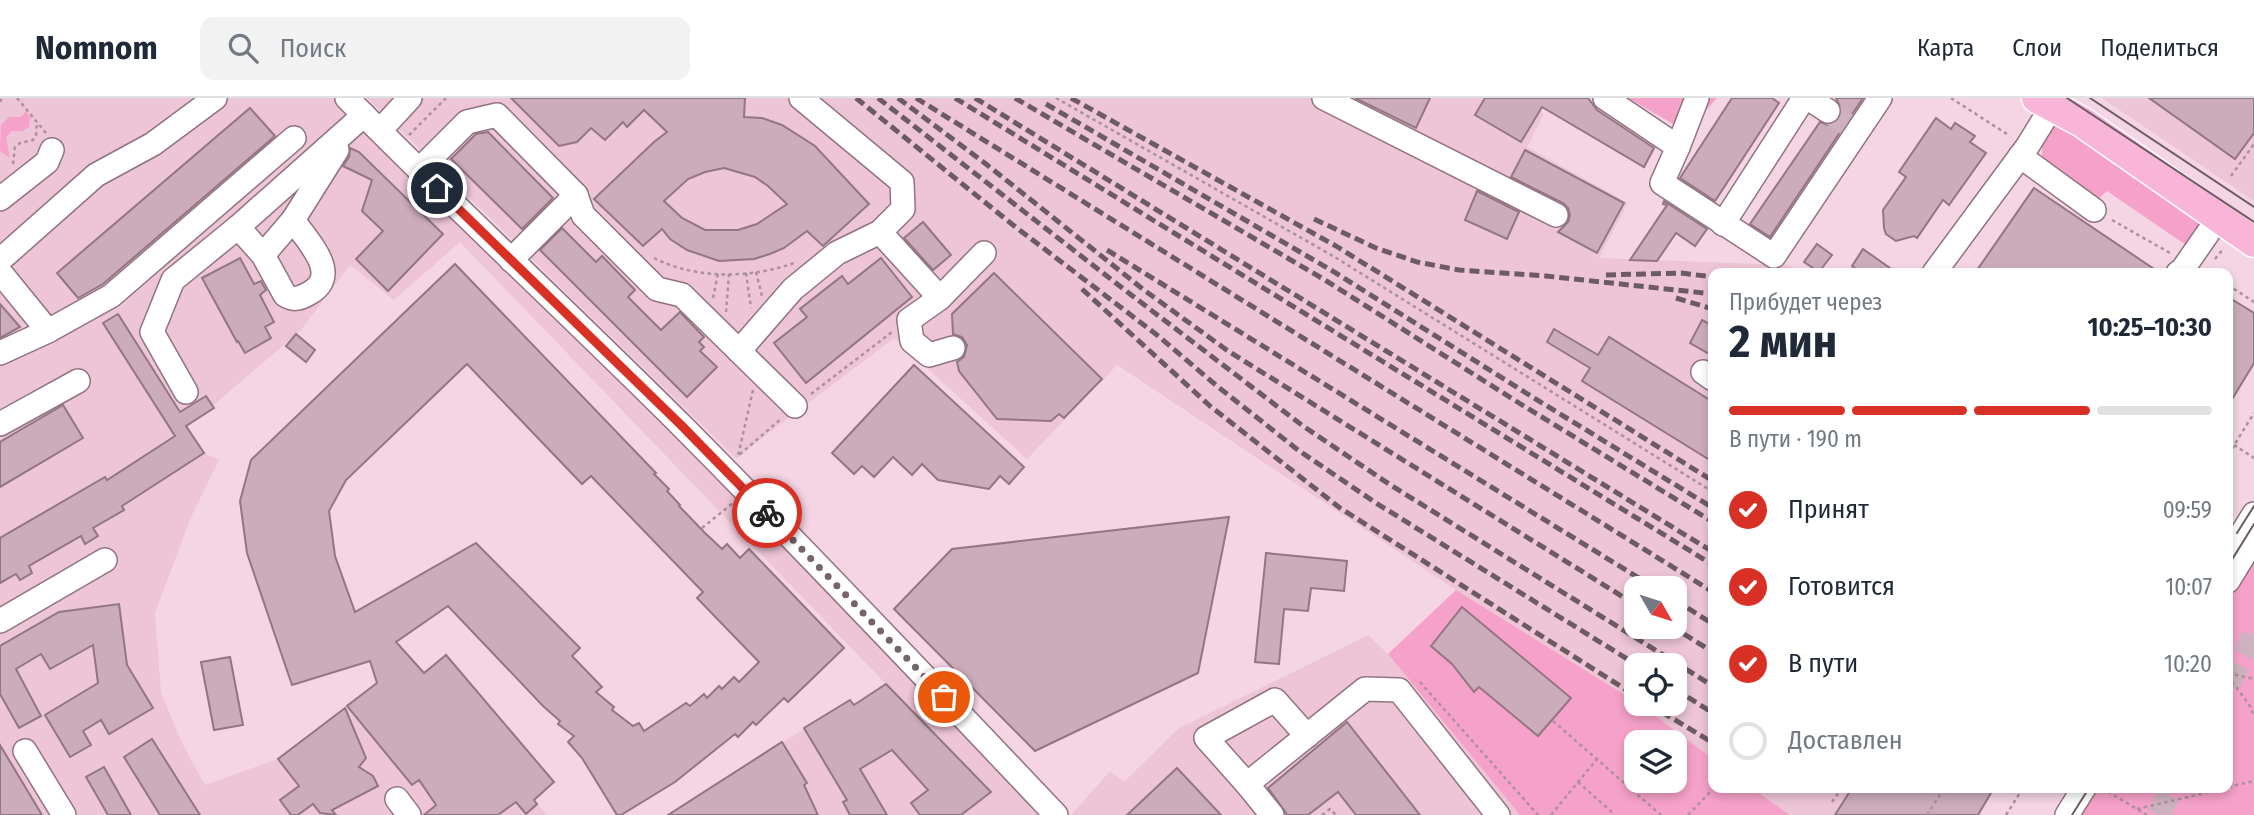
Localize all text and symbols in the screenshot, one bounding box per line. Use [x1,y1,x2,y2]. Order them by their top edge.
search box [200,17,690,80]
text: Nomnom [35,28,158,68]
icon: search [224,29,262,67]
text: Поиск [280,33,346,64]
text: Карта [1917,34,1974,62]
text: Слои [2012,34,2062,62]
text: Поделиться [2100,34,2219,62]
pin [407,158,467,218]
icon: home [418,169,456,207]
text: Прибудет через [1729,288,1882,316]
text: 10:25–10:30 [2087,312,2212,343]
text: 2 мин [1729,314,1837,369]
text: В пути · 190 m [1729,425,1862,453]
courier [732,478,802,548]
icon: check [1729,491,1767,529]
icon: bike [748,494,786,532]
text: Принят [1788,494,1869,525]
text: 09:59 [2163,496,2212,524]
icon: check [1729,568,1767,606]
text: Готовится [1788,571,1895,602]
text: 10:07 [2165,573,2212,601]
north arrow [1624,576,1687,639]
map controls [1624,576,1687,793]
icon: check [1729,645,1767,683]
text: В пути [1788,648,1858,679]
text: 10:20 [2164,650,2212,678]
button: locate [1624,653,1687,716]
pin [914,667,974,727]
icon: bag [925,678,963,716]
text: Доставлен [1788,725,1903,756]
button: layers [1624,730,1687,793]

